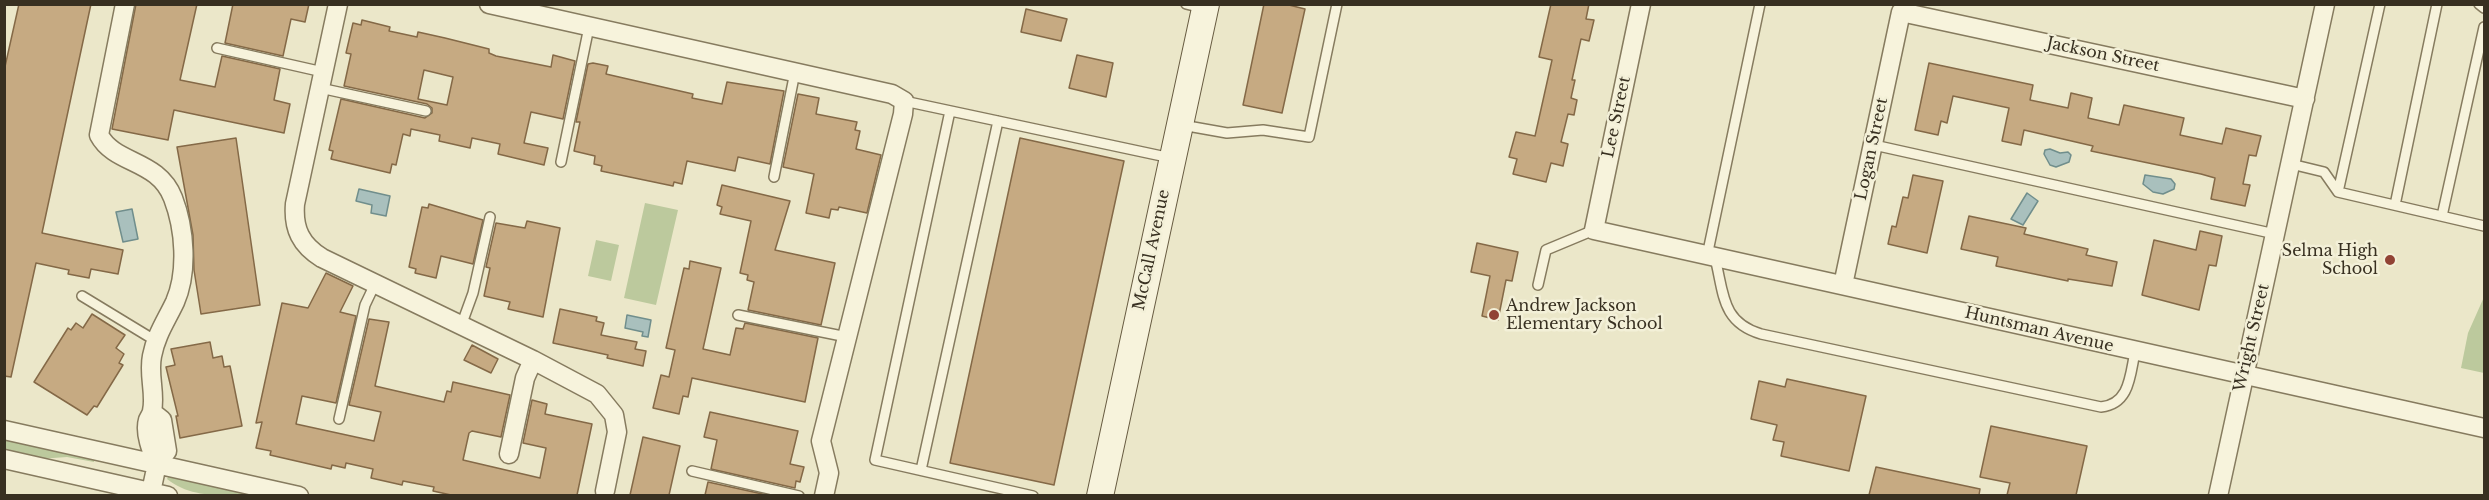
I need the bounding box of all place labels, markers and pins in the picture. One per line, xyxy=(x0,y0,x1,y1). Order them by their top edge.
place label: Selma High School xyxy=(2282,241,2378,279)
marker: Selma High School xyxy=(2383,253,2397,267)
place label: Andrew Jackson Elementary School xyxy=(1506,296,1663,334)
marker: Andrew Jackson Elementary School xyxy=(1487,308,1501,322)

